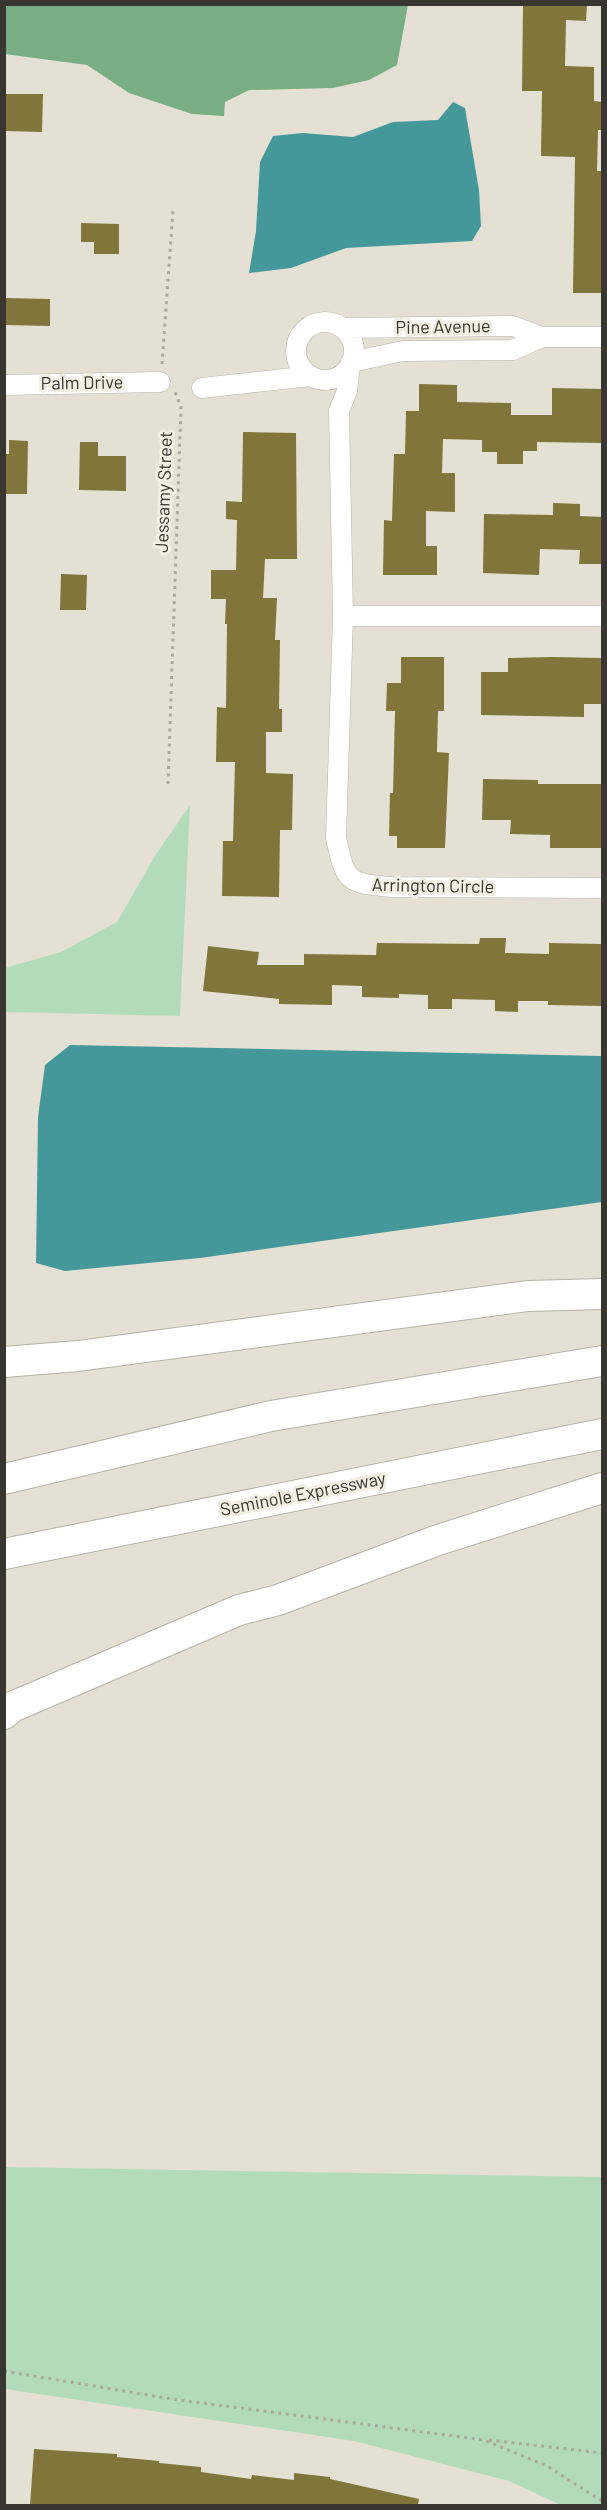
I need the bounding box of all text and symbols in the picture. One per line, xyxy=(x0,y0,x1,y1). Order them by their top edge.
street label: Pine Avenue xyxy=(395,314,491,338)
street label: Palm Drive xyxy=(41,370,123,394)
street label: Jessamy Street xyxy=(150,431,176,553)
street label: Arrington Circle xyxy=(372,873,494,897)
street label: Seminole Expressway xyxy=(218,1466,387,1520)

